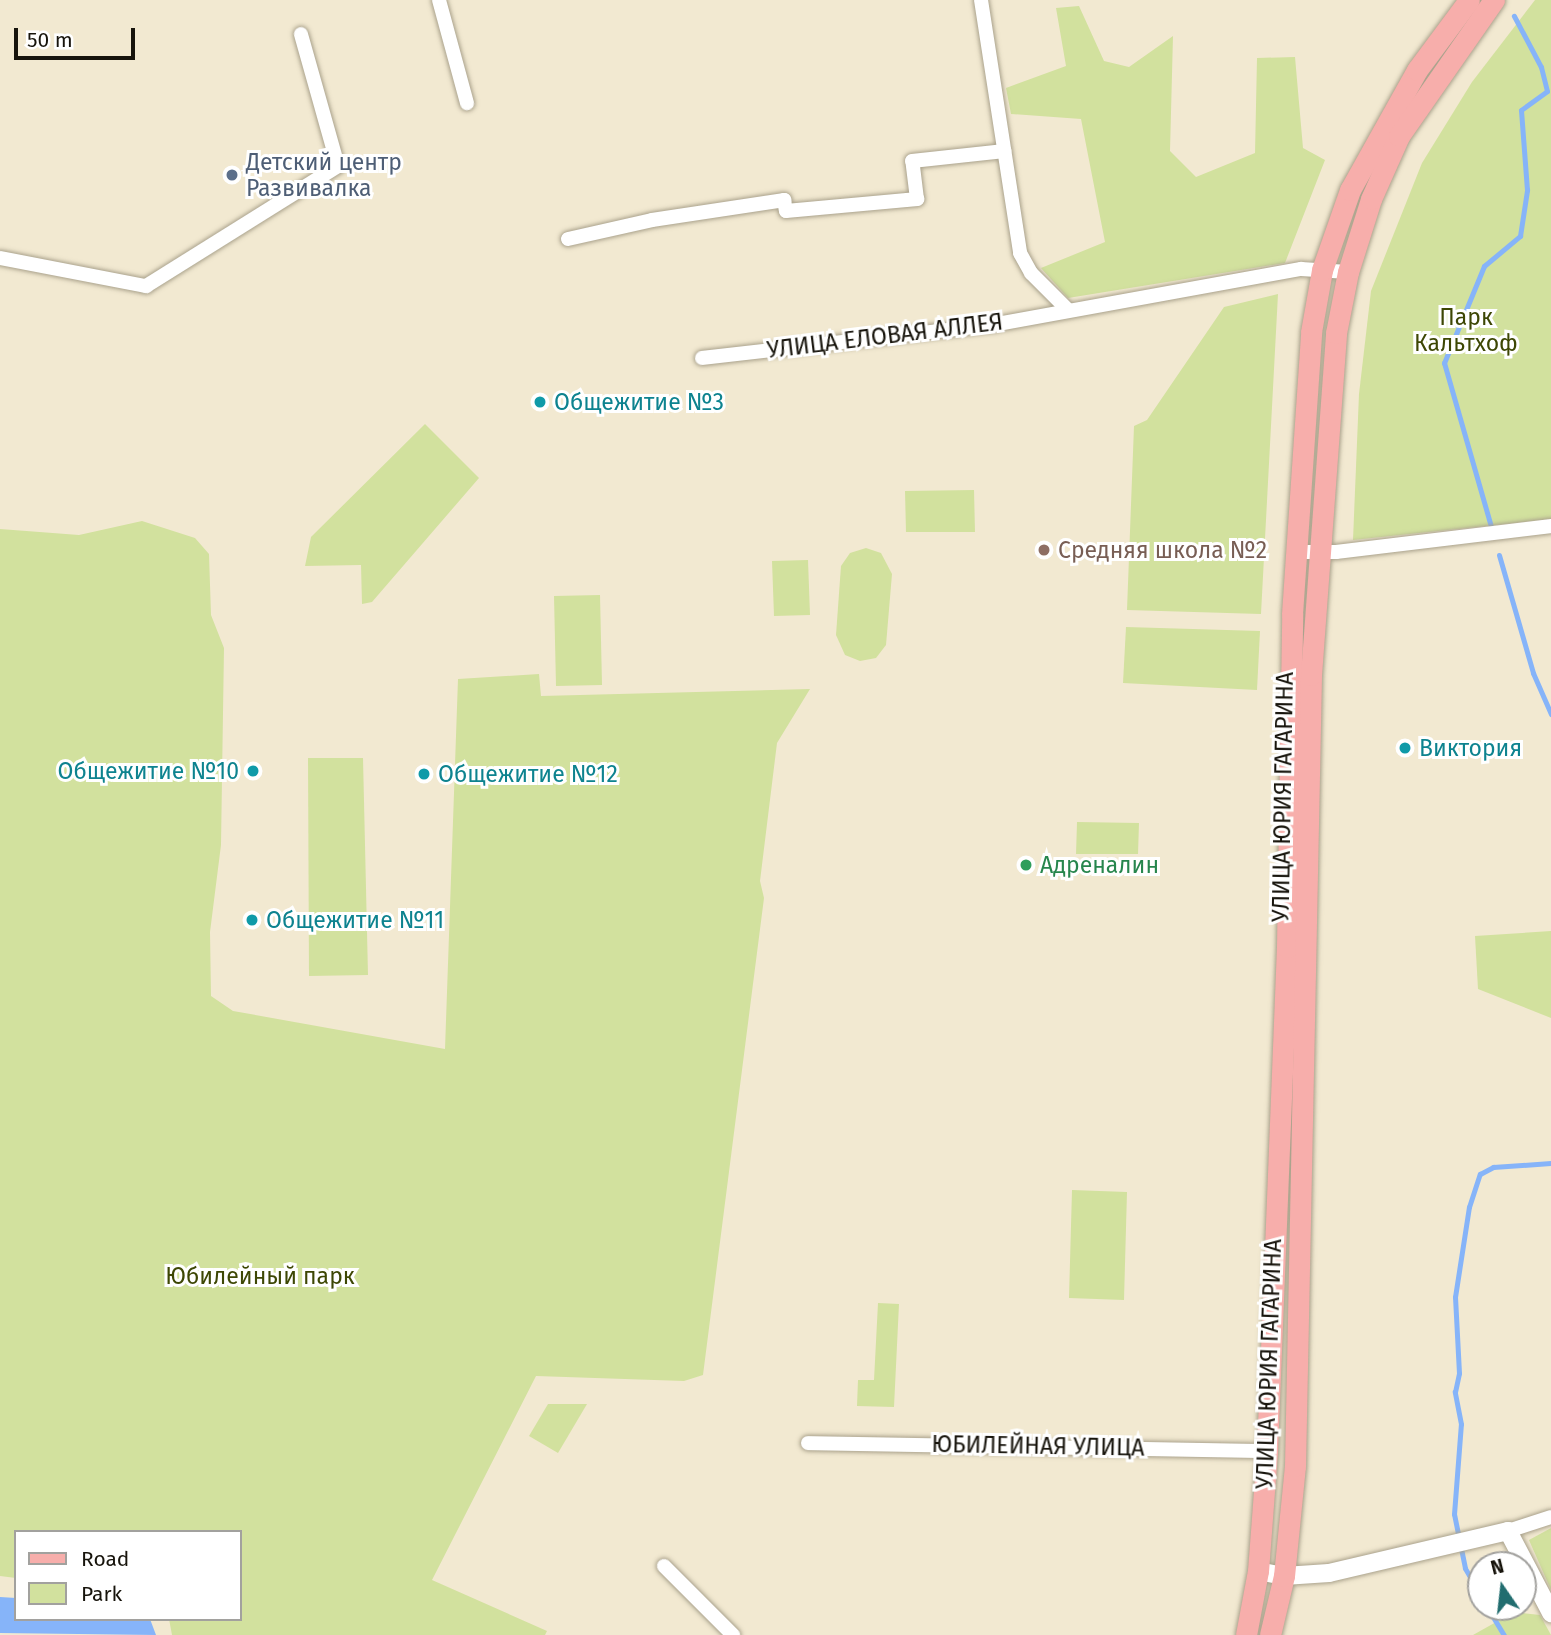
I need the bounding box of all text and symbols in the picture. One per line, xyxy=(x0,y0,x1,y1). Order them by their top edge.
scale bar xyxy=(18,14,138,58)
text: 50 m xyxy=(27,27,73,53)
place label: Детский центр Развивалка xyxy=(246,148,402,202)
marker: Детский центр Развивалка xyxy=(224,167,240,183)
park label: Парк Кальтхоф xyxy=(1414,303,1518,357)
street label: УЛИЦА ЕЛОВАЯ АЛЛЕЯ xyxy=(765,308,1005,364)
place label: Общежитие №3 xyxy=(554,388,724,416)
marker: Общежитие №3 xyxy=(532,394,548,410)
place label: Средняя школа №2 xyxy=(1058,536,1267,564)
marker: Средняя школа №2 xyxy=(1036,542,1052,558)
street label: УЛИЦА ЮРИЯ ГАГАРИНА xyxy=(1267,672,1299,922)
place label: Виктория xyxy=(1419,734,1522,762)
marker: Виктория xyxy=(1397,740,1413,756)
place label: Общежитие №10 xyxy=(58,757,239,785)
place label: Общежитие №12 xyxy=(438,760,618,788)
marker: Общежитие №10 xyxy=(245,763,261,779)
marker: Общежитие №12 xyxy=(416,766,432,782)
place label: Адреналин xyxy=(1040,851,1159,879)
marker: Адреналин xyxy=(1018,857,1034,873)
place label: Общежитие №11 xyxy=(266,906,444,934)
marker: Общежитие №11 xyxy=(244,912,260,928)
street label: УЛИЦА ЮРИЯ ГАГАРИНА xyxy=(1251,1239,1287,1489)
park label: Юбилейный парк xyxy=(165,1262,355,1290)
street label: ЮБИЛЕЙНАЯ УЛИЦА xyxy=(931,1430,1145,1462)
legend xyxy=(14,1530,242,1621)
text: Road xyxy=(81,1546,129,1572)
north arrow xyxy=(1467,1551,1537,1621)
text: N xyxy=(1488,1554,1506,1580)
text: Park xyxy=(81,1581,122,1607)

